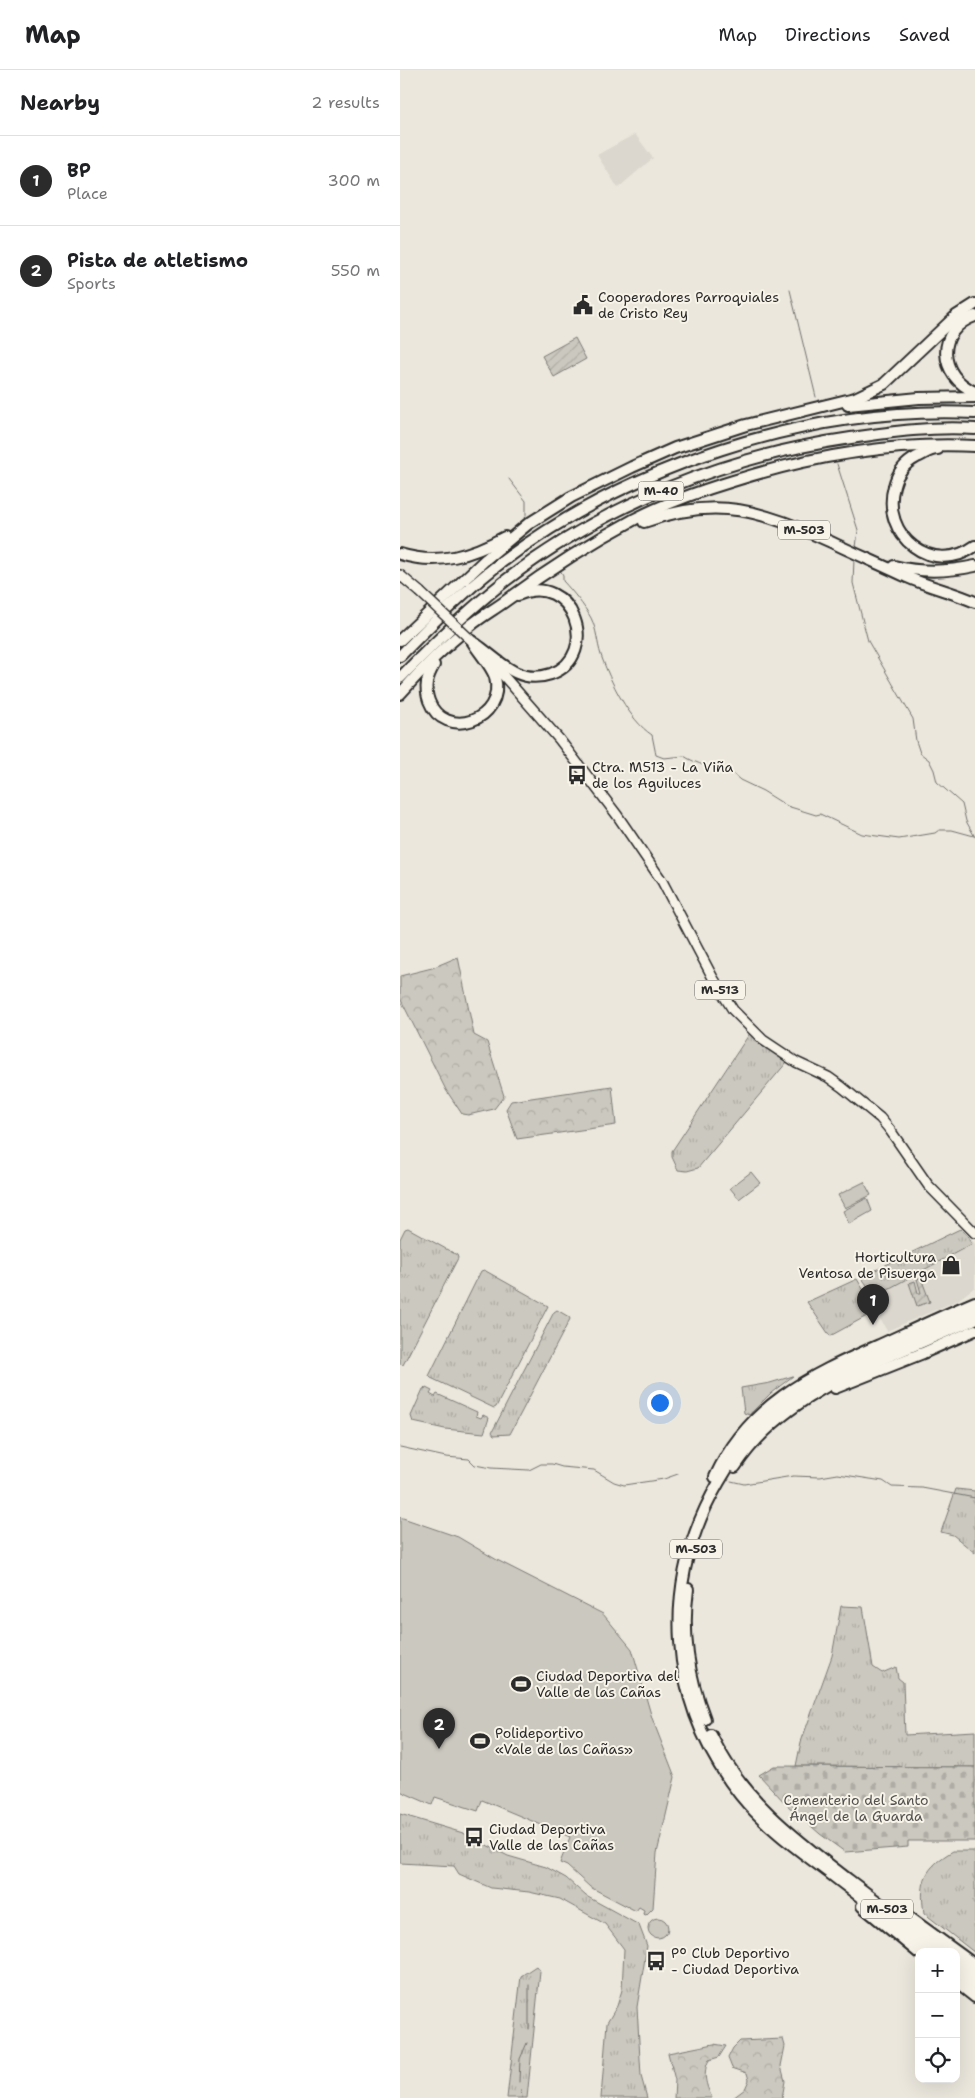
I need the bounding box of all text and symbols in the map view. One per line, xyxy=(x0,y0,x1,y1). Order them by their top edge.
text: Map xyxy=(25,19,81,51)
text: Map xyxy=(719,23,757,47)
text: Directions xyxy=(785,23,871,47)
text: Saved xyxy=(899,23,950,47)
text: Nearby xyxy=(20,89,100,117)
text: 2 results xyxy=(311,92,380,113)
text: BP xyxy=(67,158,91,183)
text: 1 xyxy=(32,170,40,191)
text: 300 m xyxy=(328,170,380,191)
text: Place xyxy=(67,183,108,204)
text: Pista de atletismo xyxy=(67,248,248,273)
text: 2 xyxy=(30,260,42,281)
text: 550 m xyxy=(331,260,380,281)
text: Sports xyxy=(67,273,116,294)
place label: Cooperadores Parroquiales de Cristo Rey xyxy=(598,288,779,322)
public building icon: Cooperadores Parroquiales de Cristo Rey xyxy=(572,294,594,316)
road number: M-40 xyxy=(638,482,684,501)
road number: M-503 xyxy=(778,520,830,540)
place label: Ctra. M513 - La Viña de los Aguiluces xyxy=(592,758,733,792)
bus stop icon: Ctra. M513 - La Viña de los Aguiluces xyxy=(566,764,588,786)
road number: M-513 xyxy=(695,980,745,1000)
place label: Horticultura Ventosa de Pisuerga xyxy=(799,1248,936,1282)
shop icon: Horticultura Ventosa de Pisuerga xyxy=(940,1254,962,1276)
pin: 1 xyxy=(857,1284,889,1325)
your location xyxy=(647,1390,673,1416)
road number: M-503 xyxy=(670,1540,722,1558)
place label: Ciudad Deportiva del Valle de las Cañas xyxy=(536,1667,679,1701)
sports icon: Ciudad Deportiva del Valle de las Cañas xyxy=(510,1673,532,1695)
pin: 2 xyxy=(423,1708,455,1749)
place label: Polideportivo «Vale de las Cañas» xyxy=(495,1724,633,1758)
sports icon: Polideportivo «Vale de las Cañas» xyxy=(469,1730,491,1752)
park label: Cementerio del Santo Ángel de la Guarda xyxy=(783,1791,929,1825)
place label: Ciudad Deportiva Valle de las Cañas xyxy=(489,1820,614,1854)
bus stop icon: Ciudad Deportiva Valle de las Cañas xyxy=(463,1826,485,1848)
road number: M-503 xyxy=(861,1900,913,1918)
place label: Pº Club Deportivo - Ciudad Deportiva xyxy=(671,1944,799,1978)
map controls xyxy=(915,1948,960,2083)
button: + xyxy=(915,1948,960,1993)
bus stop icon: Pº Club Deportivo - Ciudad Deportiva xyxy=(645,1950,667,1972)
button: − xyxy=(915,1993,960,2038)
button: locate xyxy=(915,2038,960,2083)

